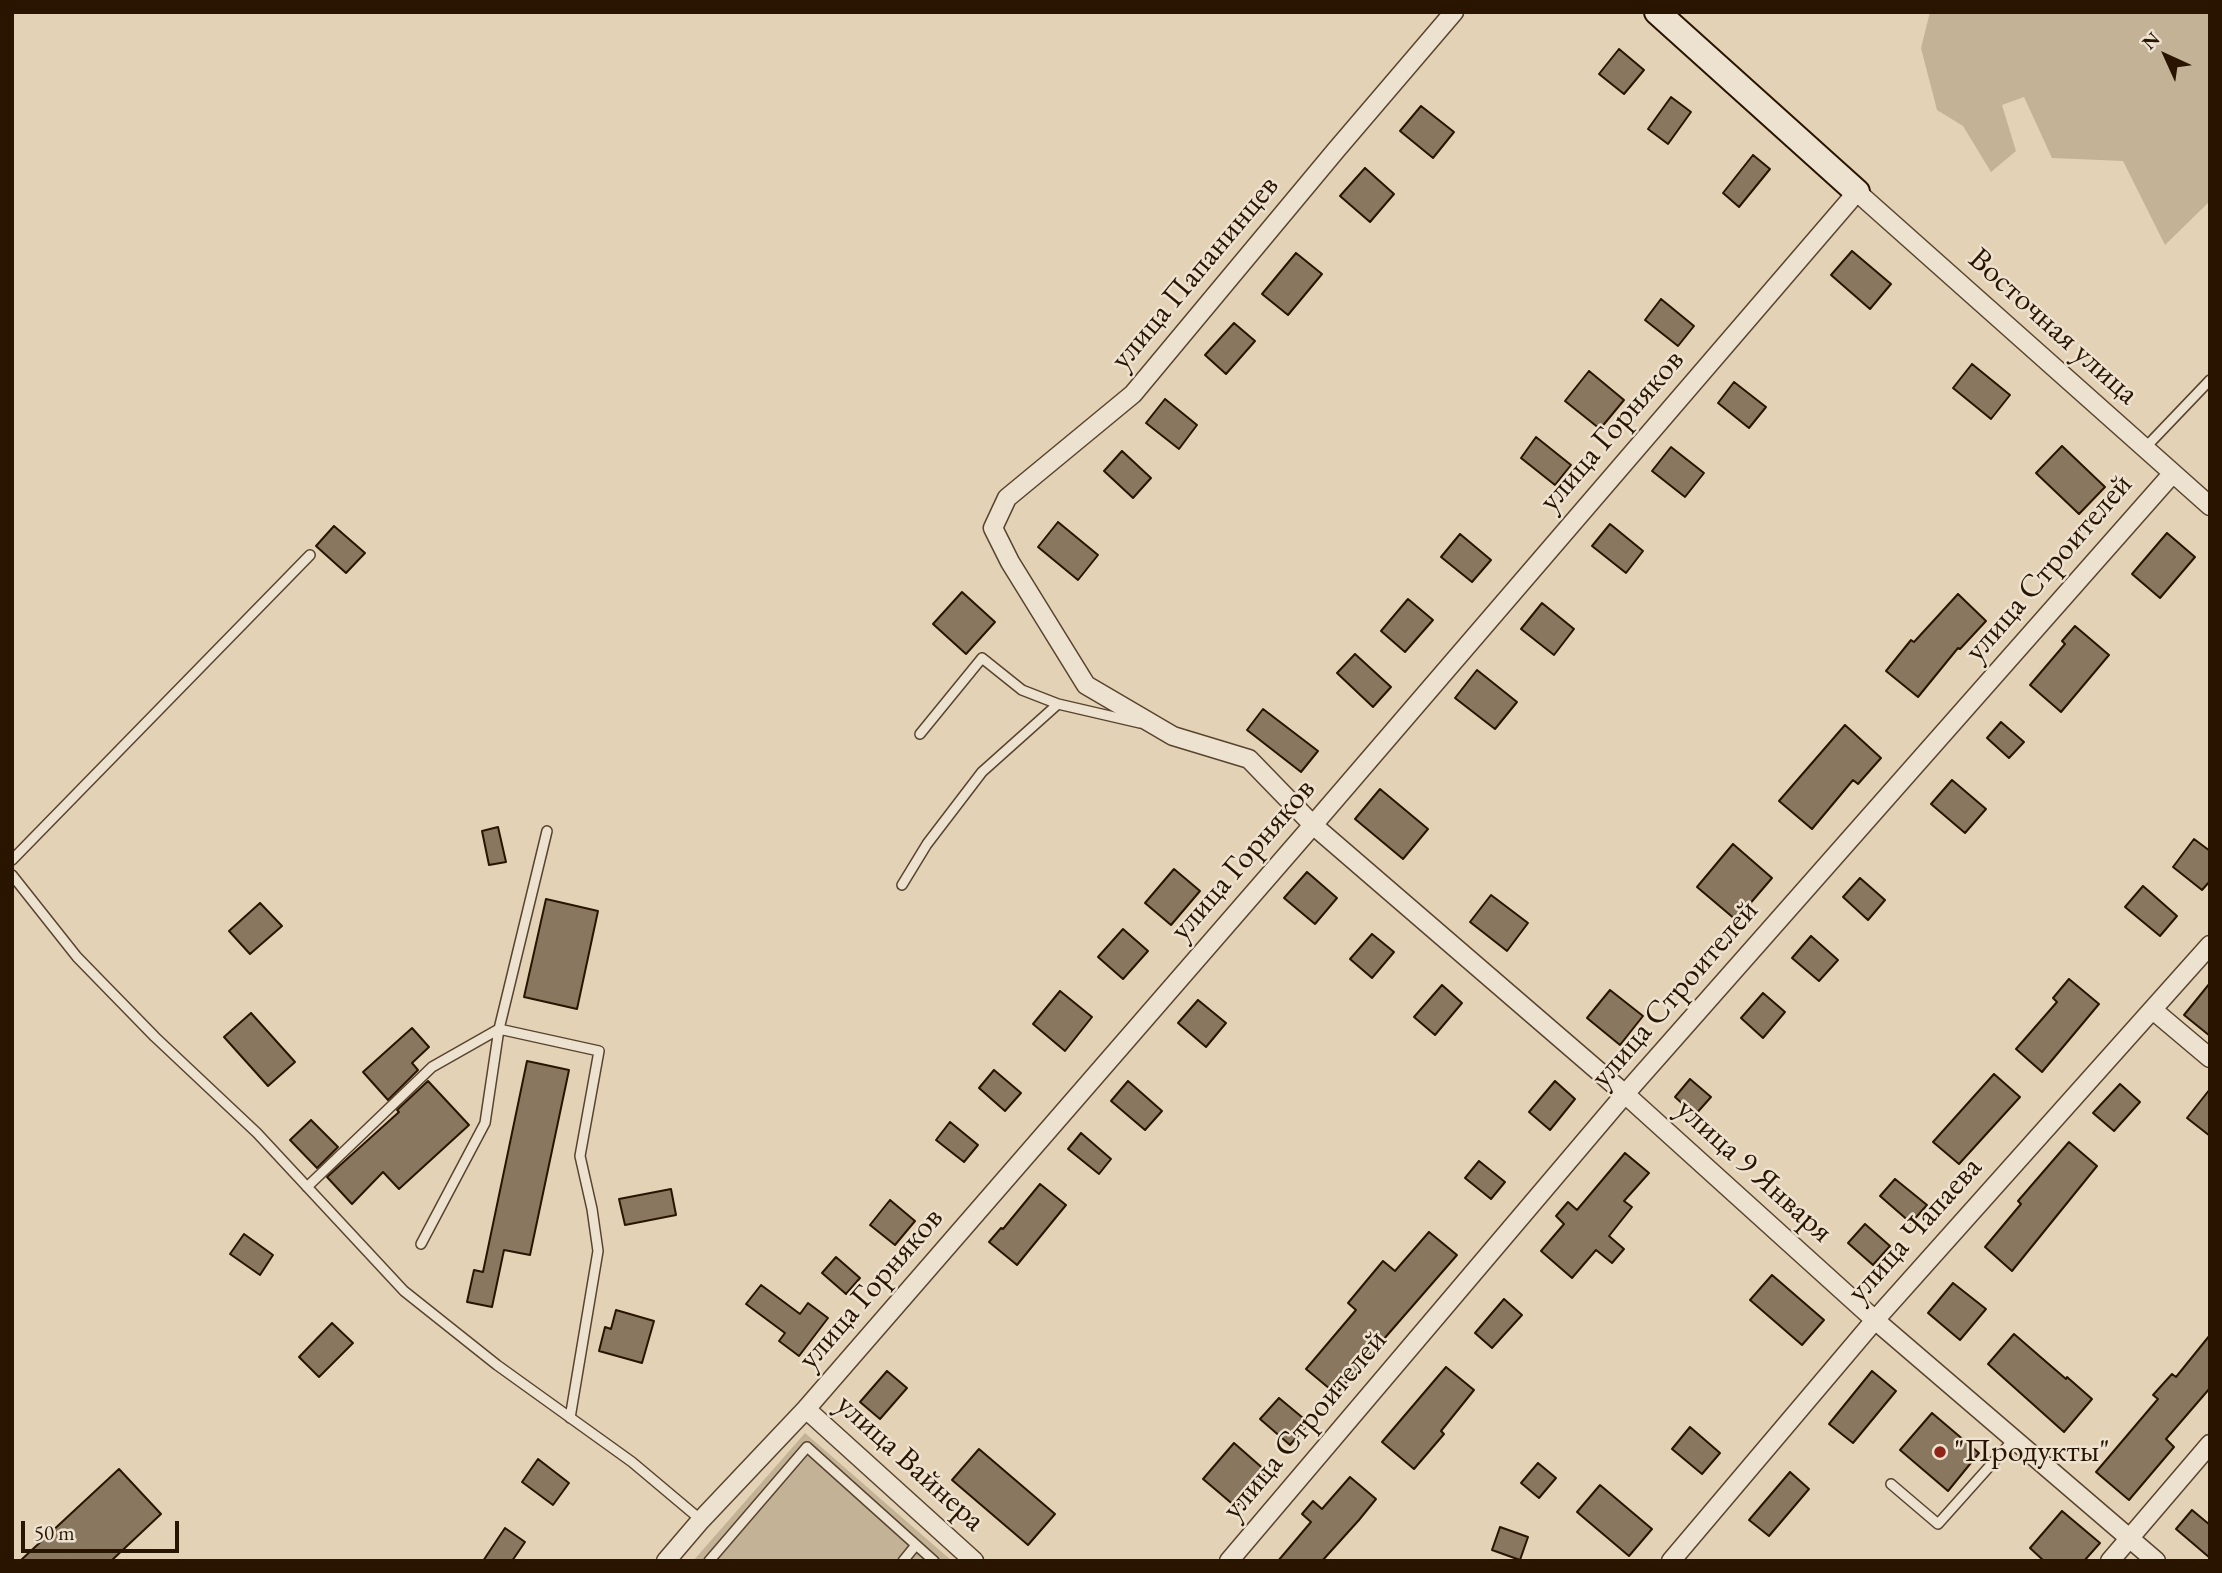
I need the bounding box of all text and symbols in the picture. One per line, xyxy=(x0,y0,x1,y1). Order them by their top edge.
north arrow xyxy=(2131,21,2201,91)
text: N xyxy=(2137,27,2165,55)
street label: улица Папанинцев xyxy=(1103,168,1287,378)
street label: Восточная улица xyxy=(1960,241,2146,413)
street label: улица Горняков xyxy=(1531,342,1693,520)
street label: улица Строителей xyxy=(1957,466,2141,670)
street label: улица Горняков xyxy=(1162,771,1324,949)
street label: улица Строителей xyxy=(1583,892,1767,1096)
street label: улица 9 Января xyxy=(1668,1091,1840,1251)
street label: улица Чапаева xyxy=(1839,1149,1991,1311)
street label: улица Горняков xyxy=(790,1200,952,1378)
street label: улица Строителей xyxy=(1214,1322,1396,1528)
street label: улица Вайнера xyxy=(827,1386,993,1540)
place label: "Продукты" xyxy=(1954,1433,2110,1471)
marker: "Продукты" xyxy=(1932,1444,1948,1460)
scale bar xyxy=(24,1506,182,1550)
text: 50 m xyxy=(34,1519,75,1546)

